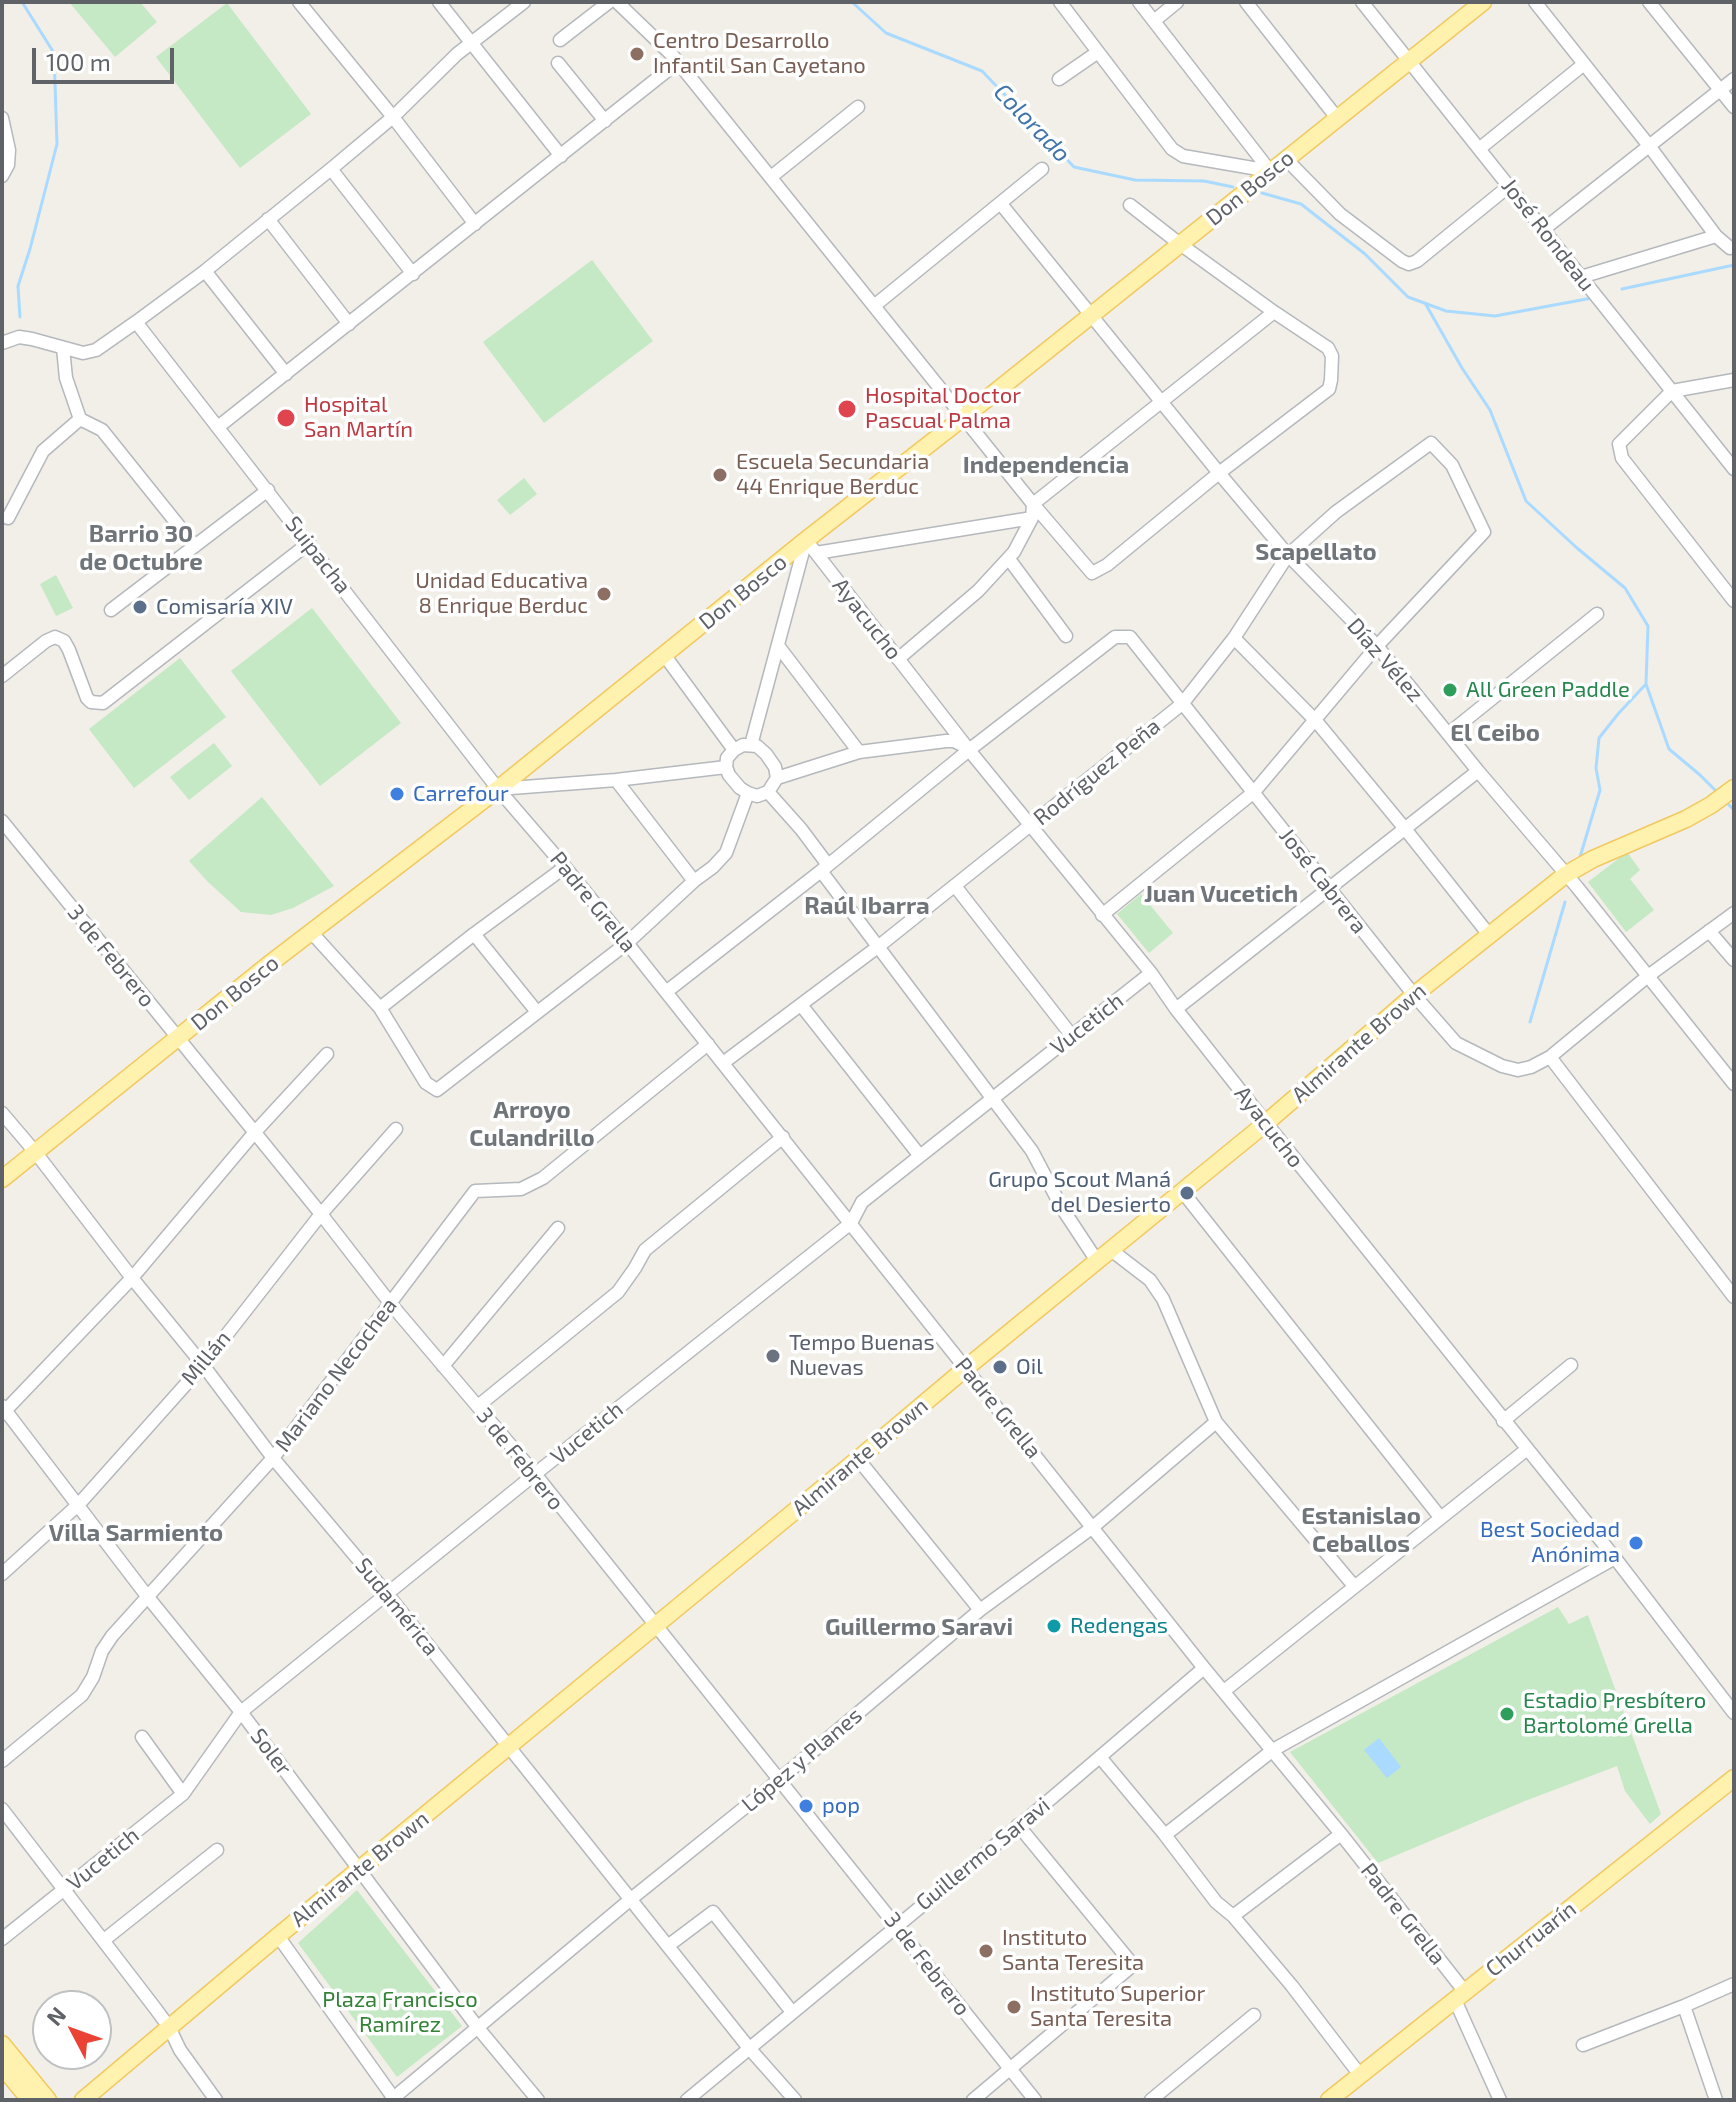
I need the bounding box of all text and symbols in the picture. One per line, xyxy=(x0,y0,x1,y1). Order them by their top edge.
place label: Centro Desarrollo Infantil San Cayetano xyxy=(653,28,866,80)
scale bar xyxy=(36,32,178,82)
marker: Centro Desarrollo Infantil San Cayetano xyxy=(628,45,646,63)
text: 100 m xyxy=(46,47,111,76)
water label: Colorado xyxy=(988,78,1076,168)
street label: Don Bosco xyxy=(1201,145,1299,231)
street label: José Rondeau xyxy=(1496,173,1600,297)
place label: Hospital Doctor Pascual Palma xyxy=(865,383,1021,434)
place label: Hospital San Martín xyxy=(304,392,413,444)
marker: Hospital Doctor Pascual Palma xyxy=(836,398,858,420)
marker: Hospital San Martín xyxy=(275,407,297,429)
place label: Escuela Secundaria 44 Enrique Berduc xyxy=(736,449,929,500)
district label: Independencia xyxy=(963,451,1129,479)
marker: Escuela Secundaria 44 Enrique Berduc xyxy=(711,466,729,484)
street label: Suipacha xyxy=(280,511,356,599)
district label: Barrio 30 de Octubre xyxy=(79,520,203,576)
district label: Scapellato xyxy=(1255,538,1377,566)
street label: Don Bosco xyxy=(694,549,792,635)
place label: Unidad Educativa 8 Enrique Berduc xyxy=(415,568,588,620)
street label: Ayacucho xyxy=(827,573,907,665)
marker: Unidad Educativa 8 Enrique Berduc xyxy=(595,585,613,603)
place label: Comisaría XIV xyxy=(156,594,293,620)
marker: Comisaría XIV xyxy=(131,598,149,616)
street label: Díaz Vélez xyxy=(1342,613,1428,707)
place label: All Green Paddle xyxy=(1466,677,1630,703)
marker: All Green Paddle xyxy=(1441,681,1459,699)
street label: Rodríguez Peña xyxy=(1028,713,1166,831)
district label: El Ceibo xyxy=(1450,719,1540,747)
place label: Carrefour xyxy=(413,781,509,807)
marker: Carrefour xyxy=(388,785,406,803)
street label: José Cabrera xyxy=(1274,823,1372,939)
street label: Padre Grella xyxy=(544,846,642,958)
district label: Juan Vucetich xyxy=(1144,880,1298,908)
district label: Raúl Ibarra xyxy=(804,892,930,920)
street label: 3 de Febrero xyxy=(62,900,160,1012)
street label: Don Bosco xyxy=(186,950,284,1036)
street label: Almirante Brown xyxy=(1286,978,1432,1108)
street label: Vucetich xyxy=(1045,987,1129,1061)
street label: Ayacucho xyxy=(1229,1081,1309,1173)
district label: Arroyo Culandrillo xyxy=(469,1096,595,1152)
place label: Grupo Scout Maná del Desierto xyxy=(988,1167,1171,1218)
marker: Grupo Scout Maná del Desierto xyxy=(1178,1184,1196,1202)
street label: Mariano Necochea xyxy=(270,1293,402,1457)
street label: Millán xyxy=(176,1326,236,1390)
place label: Tempo Buenas Nuevas xyxy=(789,1330,935,1382)
marker: Tempo Buenas Nuevas xyxy=(764,1347,782,1365)
street label: Padre Grella xyxy=(949,1352,1047,1464)
place label: Oil xyxy=(1016,1354,1043,1380)
marker: Oil xyxy=(991,1358,1009,1376)
street label: Almirante Brown xyxy=(787,1392,933,1522)
street label: Vucetich xyxy=(546,1396,628,1470)
street label: 3 de Febrero xyxy=(471,1403,569,1515)
district label: Estanislao Ceballos xyxy=(1301,1502,1421,1558)
place label: Best Sociedad Anónima xyxy=(1480,1517,1620,1568)
district label: Villa Sarmiento xyxy=(49,1519,223,1547)
marker: Best Sociedad Anónima xyxy=(1627,1534,1645,1552)
street label: Sudamérica xyxy=(350,1553,444,1661)
district label: Guillermo Saravi xyxy=(825,1613,1013,1641)
place label: Redengas xyxy=(1070,1613,1168,1639)
marker: Redengas xyxy=(1045,1617,1063,1635)
place label: Estadio Presbítero Bartolomé Grella xyxy=(1523,1688,1706,1740)
street label: López y Planes xyxy=(737,1702,867,1818)
marker: Estadio Presbítero Bartolomé Grella xyxy=(1498,1705,1516,1723)
street label: Soler xyxy=(245,1723,297,1781)
street label: Guillermo Saravi xyxy=(911,1792,1055,1916)
place label: pop xyxy=(822,1793,860,1819)
marker: pop xyxy=(797,1797,815,1815)
street label: Almirante Brown xyxy=(286,1805,434,1933)
street label: Vucetich xyxy=(62,1822,144,1896)
street label: Padre Grella xyxy=(1355,1858,1451,1970)
street label: Churruarín xyxy=(1481,1896,1581,1982)
street label: 3 de Febrero xyxy=(879,1907,975,2021)
place label: Instituto Santa Teresita xyxy=(1002,1925,1144,1976)
marker: Instituto Santa Teresita xyxy=(977,1942,995,1960)
place label: Instituto Superior Santa Teresita xyxy=(1030,1981,1205,2032)
park label: Plaza Francisco Ramírez xyxy=(322,1987,478,2038)
north arrow xyxy=(32,1990,112,2070)
marker: Instituto Superior Santa Teresita xyxy=(1005,1998,1023,2016)
text: N xyxy=(40,2001,70,2030)

